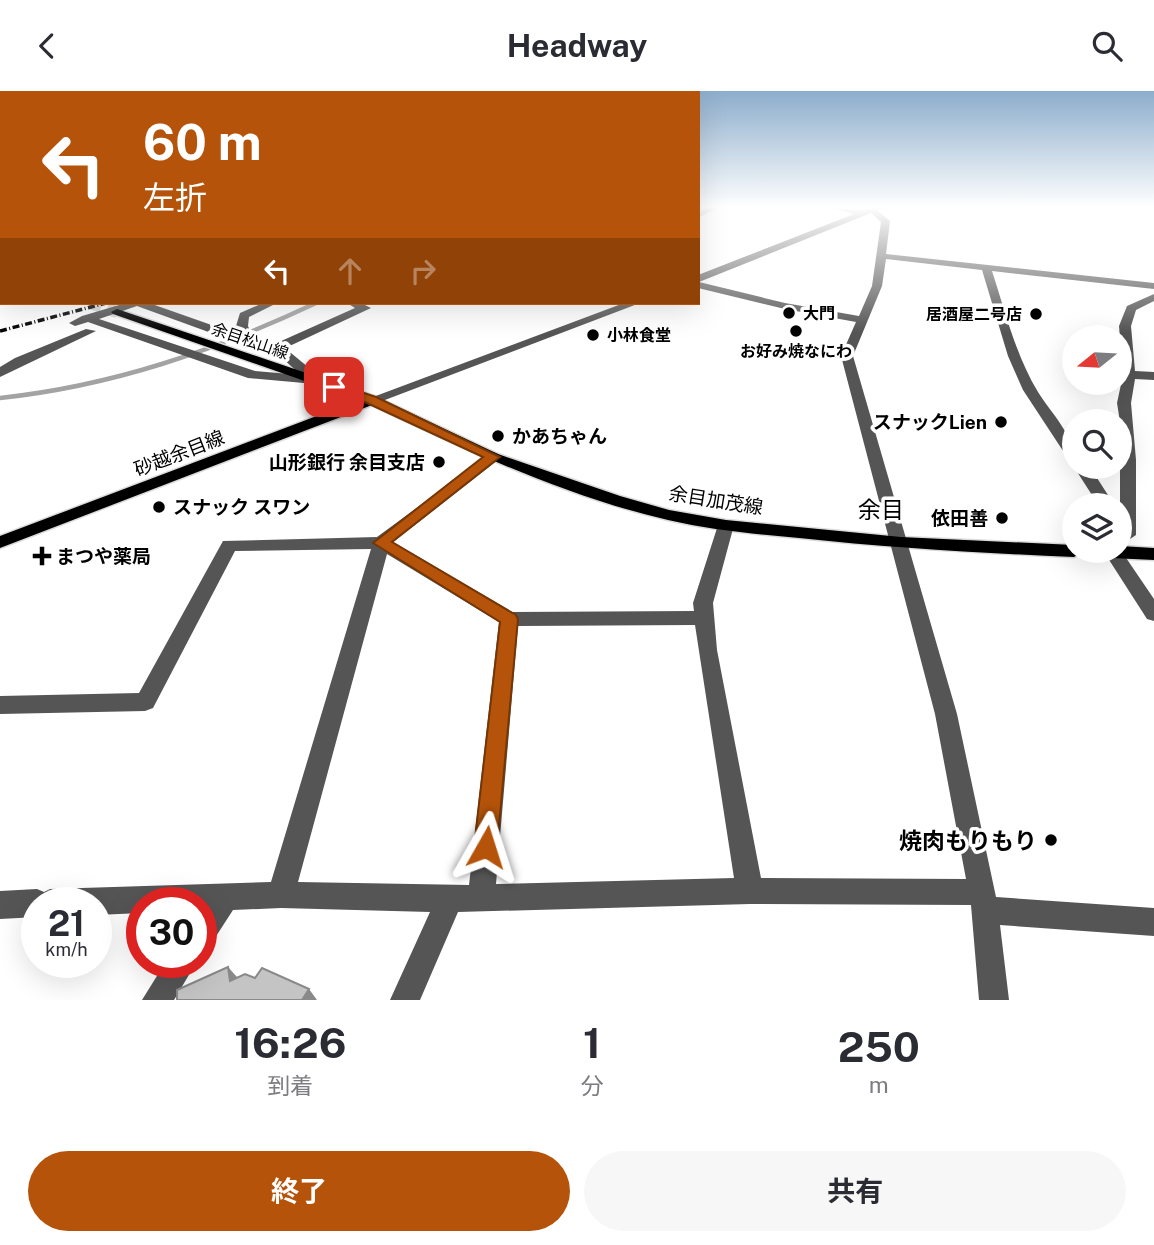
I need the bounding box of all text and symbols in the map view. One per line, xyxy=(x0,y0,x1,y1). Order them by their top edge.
icon: back xyxy=(28,27,66,65)
text: Headway xyxy=(507,27,647,64)
icon: search xyxy=(1088,27,1126,65)
text: 60 m xyxy=(143,113,262,171)
icon: left xyxy=(28,119,119,210)
text: 左折 xyxy=(143,179,207,216)
icon: left xyxy=(258,252,296,290)
icon: ahead xyxy=(331,252,369,290)
icon: right xyxy=(404,252,442,290)
place label: 大門 xyxy=(803,304,835,323)
marker: 大門 xyxy=(781,305,797,321)
place label: 居酒屋二号店 xyxy=(926,305,1022,324)
marker: 居酒屋二号店 xyxy=(1028,306,1044,322)
street label: 余目松山線 xyxy=(209,319,291,363)
marker: お好み焼なにわ xyxy=(788,323,804,339)
north arrow xyxy=(1062,325,1132,395)
map controls xyxy=(1062,325,1132,563)
place label: 小林食堂 xyxy=(607,326,671,345)
marker: 小林食堂 xyxy=(585,327,601,343)
place label: お好み焼なにわ xyxy=(740,342,852,361)
pin xyxy=(304,357,364,417)
icon: arrive xyxy=(315,368,353,406)
button: search xyxy=(1062,409,1132,479)
place label: スナックLien xyxy=(873,411,987,433)
marker: スナックLien xyxy=(993,414,1009,430)
place label: かあちゃん xyxy=(512,425,607,447)
street label: 砂越余目線 xyxy=(131,426,227,480)
marker: かあちゃん xyxy=(490,428,506,444)
place label: 山形銀行 余目支店 xyxy=(269,451,425,473)
marker: 山形銀行 余目支店 xyxy=(431,454,447,470)
street label: 余目加茂線 xyxy=(667,482,765,518)
button: layers xyxy=(1062,493,1132,563)
place label: スナック スワン xyxy=(173,496,310,518)
district label: 余目 xyxy=(858,496,904,523)
marker: スナック スワン xyxy=(151,499,167,515)
place label: 依田善 xyxy=(931,507,988,529)
marker: 依田善 xyxy=(994,510,1010,526)
place label: まつや薬局 xyxy=(56,545,151,567)
marker: まつや薬局 xyxy=(34,548,50,564)
position arrow xyxy=(449,810,523,884)
place label: 焼肉もりもり xyxy=(899,827,1037,854)
marker: 焼肉もりもり xyxy=(1043,832,1059,848)
speed limit sign: 30 xyxy=(126,887,217,978)
text: 21 xyxy=(48,903,85,944)
text: km/h xyxy=(45,939,88,960)
text: 16:26 xyxy=(234,1018,346,1067)
text: 1 xyxy=(583,1018,601,1067)
text: 250 xyxy=(838,1022,920,1071)
text: m xyxy=(869,1071,889,1098)
text: 到着 xyxy=(267,1072,313,1099)
text: 分 xyxy=(581,1072,604,1099)
button: 終了 xyxy=(28,1151,570,1231)
button: 共有 xyxy=(584,1151,1126,1231)

